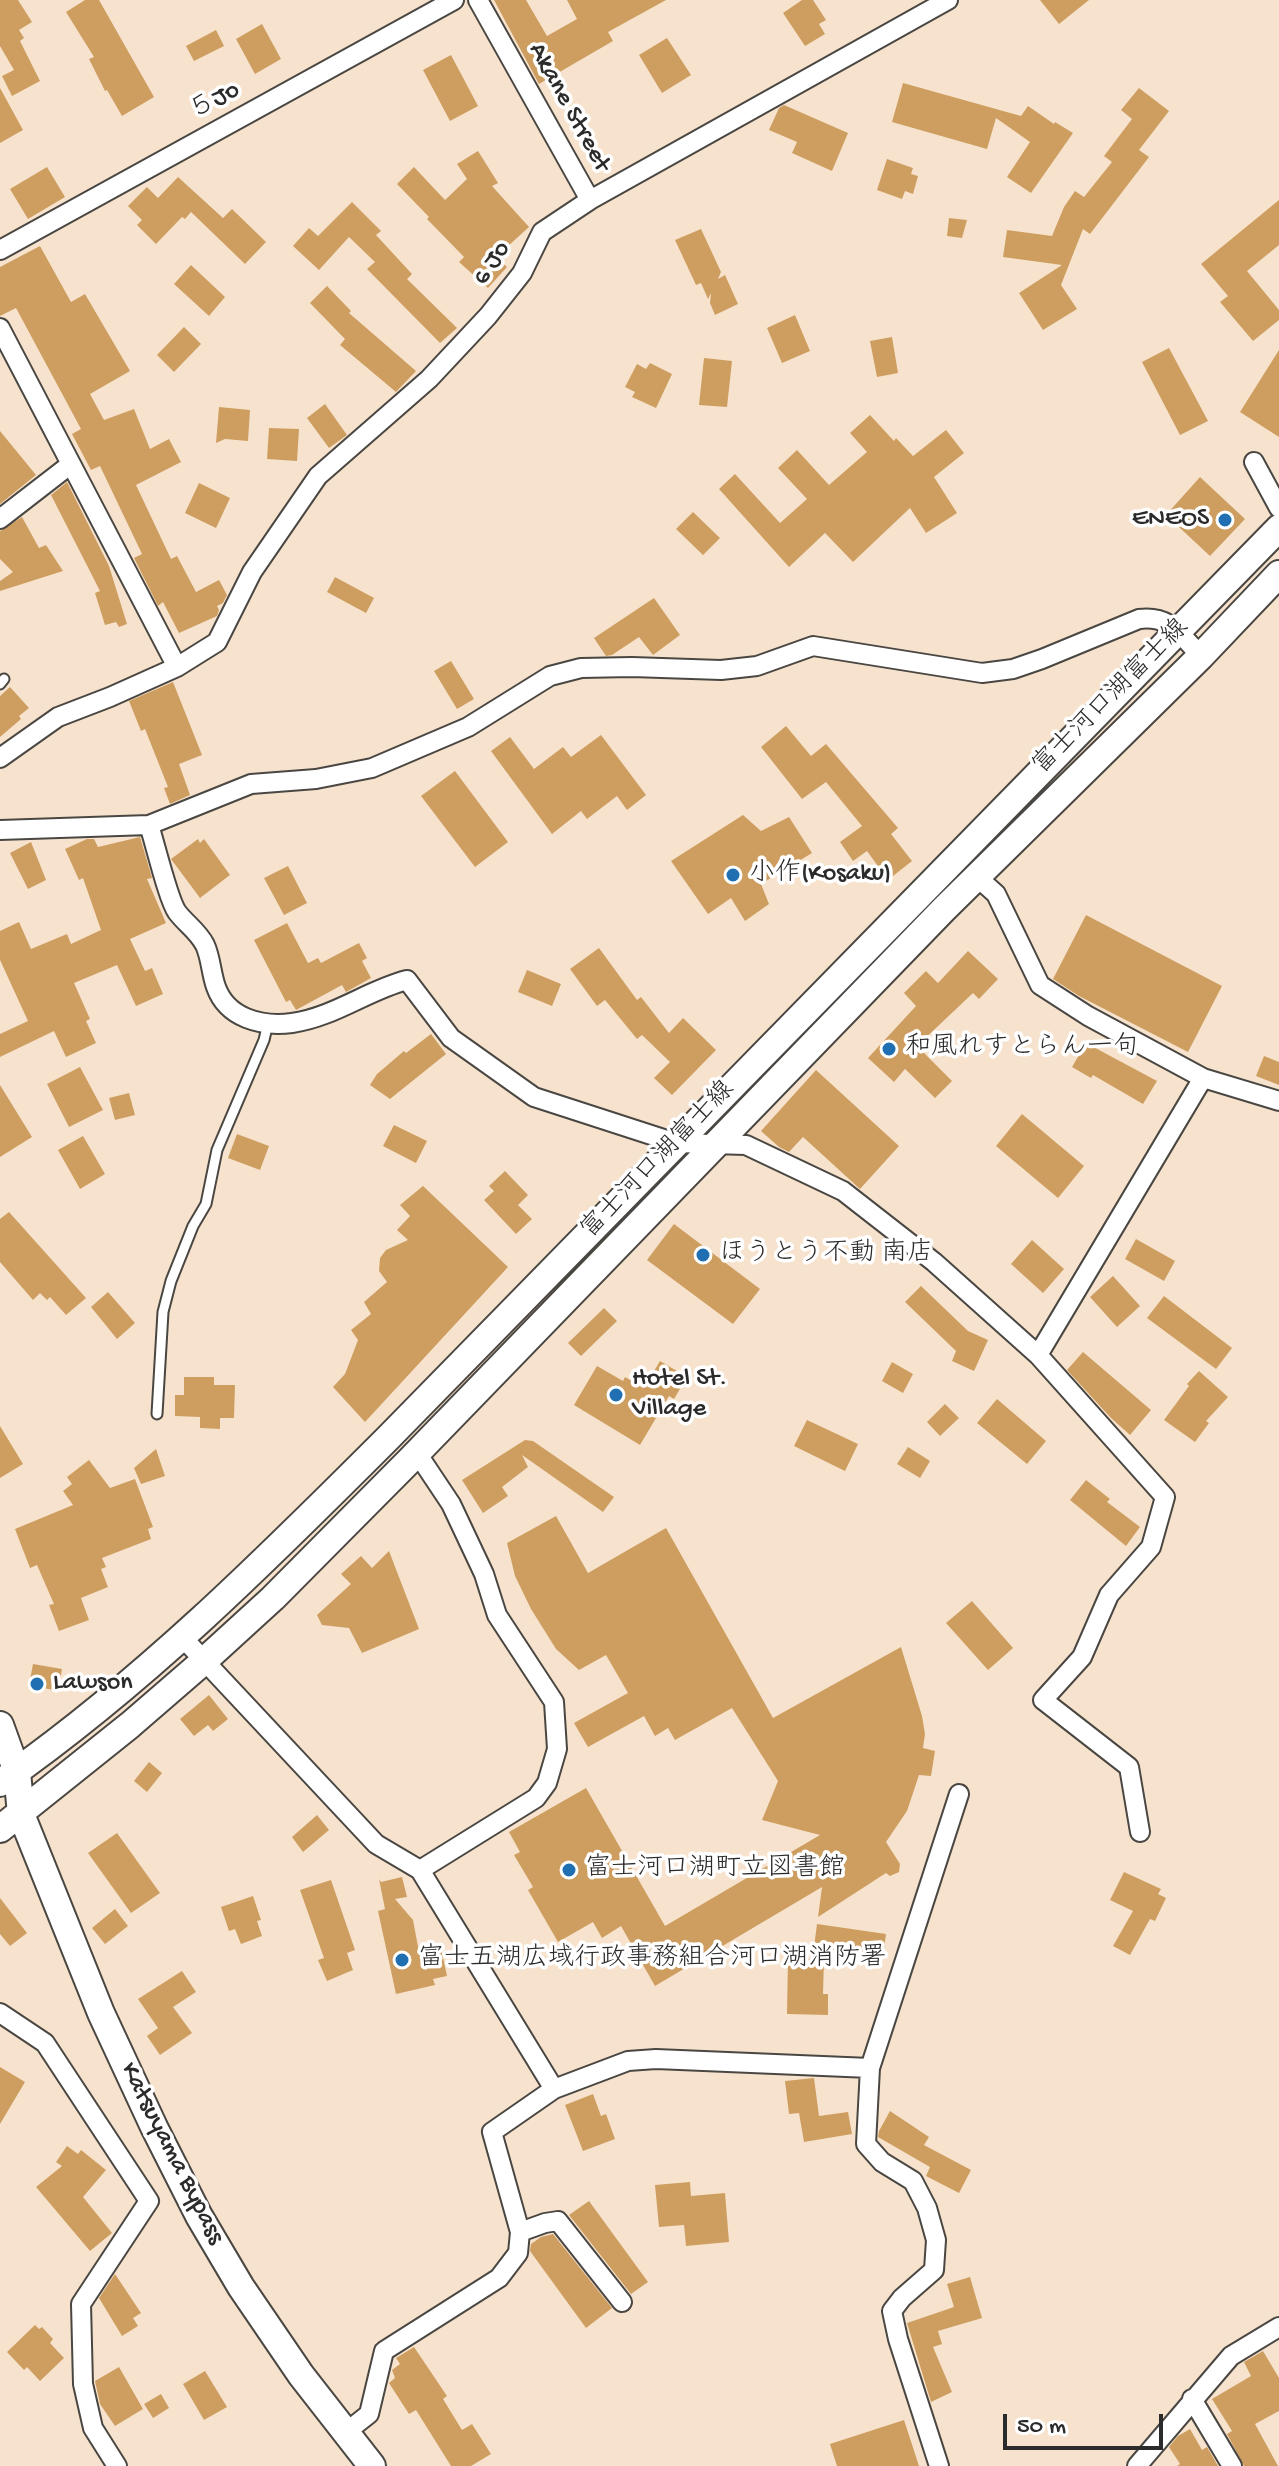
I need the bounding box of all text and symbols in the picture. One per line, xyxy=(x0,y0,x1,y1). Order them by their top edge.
street label: Akane Street xyxy=(520,38,616,178)
street label: ５Jo xyxy=(184,75,246,129)
street label: 6 Jo xyxy=(467,236,519,292)
place label: ENEOS xyxy=(1132,504,1209,536)
marker: ENEOS xyxy=(1216,511,1234,529)
street label: 富士河口湖富士線 xyxy=(1027,613,1197,783)
place label: 小作(Kosaku) xyxy=(749,859,891,891)
marker: 小作(Kosaku) xyxy=(724,866,742,884)
place label: 和風れすとらん一句 xyxy=(905,1033,1139,1065)
marker: 和風れすとらん一句 xyxy=(880,1040,898,1058)
street label: 富士河口湖富士線 xyxy=(576,1075,742,1247)
place label: ほうとう不動 南店 xyxy=(719,1239,933,1271)
marker: ほうとう不動 南店 xyxy=(694,1246,712,1264)
place label: Hotel St. Village xyxy=(632,1364,727,1426)
marker: Hotel St. Village xyxy=(607,1386,625,1404)
place label: Lawson xyxy=(53,1668,133,1700)
marker: Lawson xyxy=(28,1675,46,1693)
place label: 富士河口湖町立図書館 xyxy=(585,1854,845,1886)
marker: 富士河口湖町立図書館 xyxy=(560,1861,578,1879)
place label: 富士五湖広域行政事務組合河口湖消防署 xyxy=(418,1944,886,1976)
marker: 富士五湖広域行政事務組合河口湖消防署 xyxy=(393,1951,411,1969)
street label: Katsuyama Bypass xyxy=(112,2058,230,2250)
scale bar xyxy=(1007,2398,1167,2448)
text: 50 m xyxy=(1017,2413,1066,2442)

